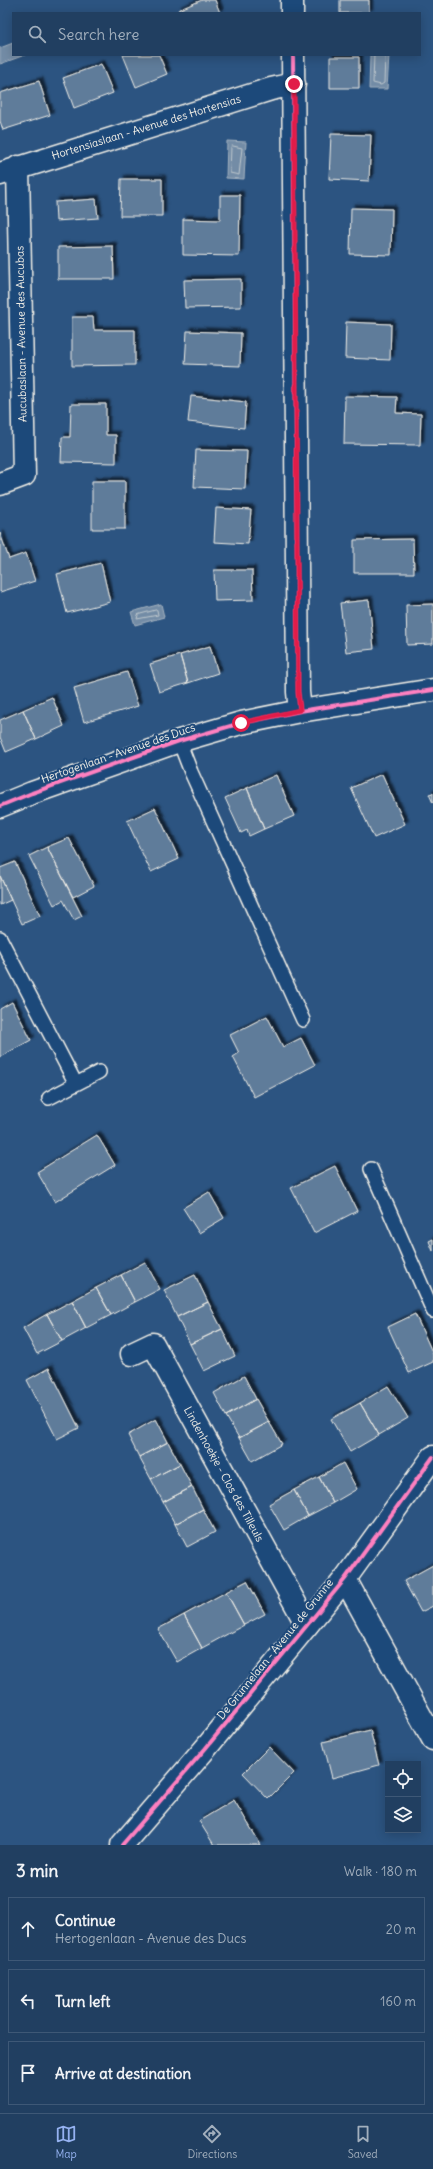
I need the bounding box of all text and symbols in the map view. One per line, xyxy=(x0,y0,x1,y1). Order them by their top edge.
search box xyxy=(12,12,421,56)
icon: search xyxy=(26,23,48,45)
text: Search here xyxy=(58,25,139,44)
route end xyxy=(285,75,303,93)
street label: Hortensiaslaan - Avenue des Hortensias xyxy=(50,91,242,163)
street label: Aucubaslaan - Avenue des Aucubas xyxy=(12,246,30,422)
route start xyxy=(232,714,250,732)
street label: Hertogenlaan - Avenue des Ducs xyxy=(39,720,197,786)
street label: Lindenhoekje - Clos des Tilleuls xyxy=(181,1404,267,1544)
street label: De Grunnelaan - Avenue de Grunne xyxy=(214,1576,336,1722)
map controls xyxy=(385,1761,421,1833)
button: locate xyxy=(385,1761,421,1797)
button: layers xyxy=(385,1797,421,1833)
text: 3 min xyxy=(16,1860,58,1882)
text: Walk · 180 m xyxy=(344,1863,417,1880)
text: Continue xyxy=(55,1911,116,1930)
icon: ahead xyxy=(17,1918,39,1940)
text: 20 m xyxy=(386,1921,416,1938)
text: Hertogenlaan - Avenue des Ducs xyxy=(55,1930,247,1947)
icon: left xyxy=(17,1990,39,2012)
text: Turn left xyxy=(55,1992,110,2011)
text: 160 m xyxy=(380,1993,416,2010)
icon: arrive xyxy=(17,2062,39,2084)
text: Arrive at destination xyxy=(55,2064,191,2083)
tab: Map xyxy=(55,2123,77,2161)
tab: Directions xyxy=(188,2123,237,2161)
tab: Saved xyxy=(348,2123,378,2161)

